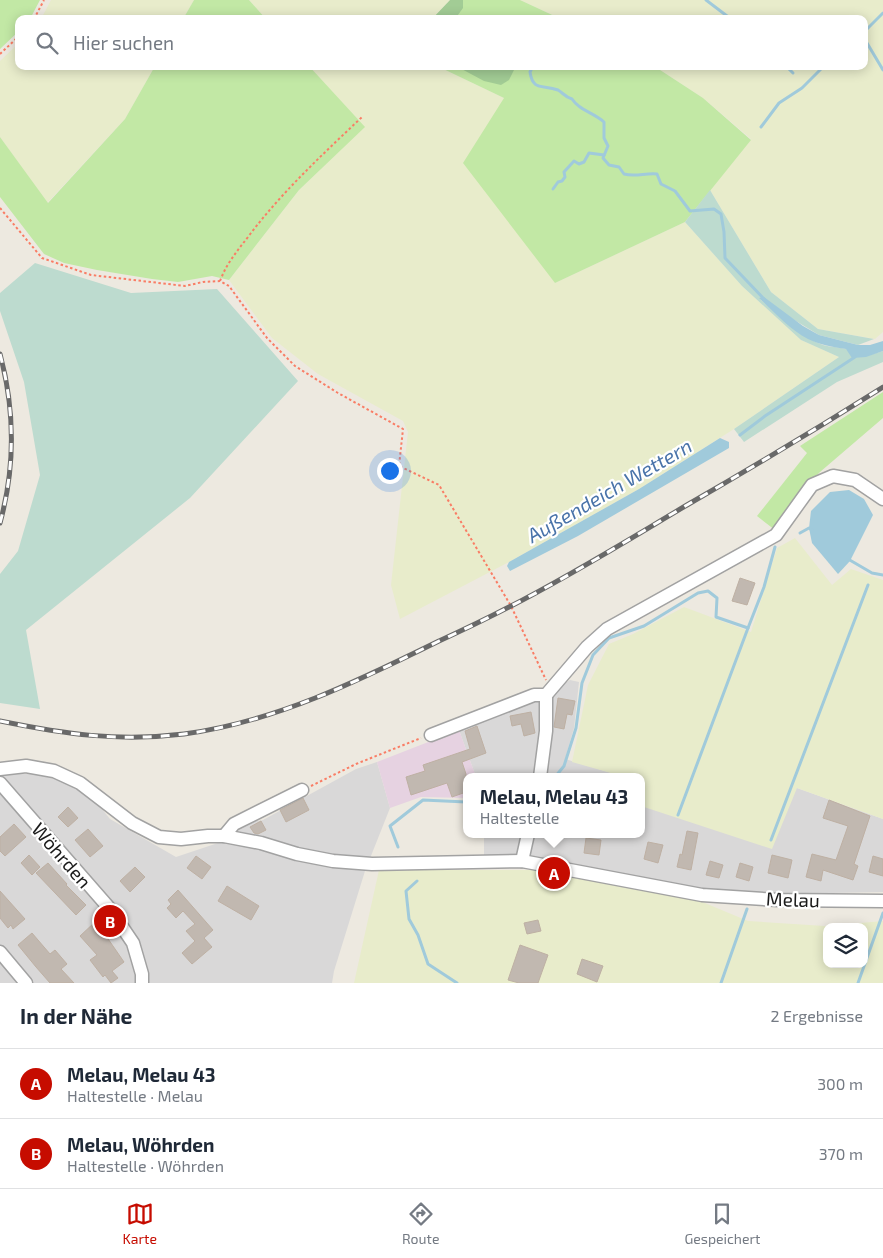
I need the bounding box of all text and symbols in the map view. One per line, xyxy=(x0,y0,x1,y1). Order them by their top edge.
search box xyxy=(15,15,868,70)
icon: search xyxy=(33,29,61,57)
text: Hier suchen xyxy=(73,31,174,54)
water label: Außendeich Wettern xyxy=(521,433,696,548)
your location xyxy=(377,458,403,484)
popup xyxy=(463,773,645,838)
text: Melau, Melau 43 xyxy=(480,785,628,808)
text: Haltestelle xyxy=(480,808,559,827)
street label: Wöhrden xyxy=(27,818,97,892)
pin: A xyxy=(538,854,570,892)
street label: Melau xyxy=(766,887,820,911)
pin: B xyxy=(94,902,126,940)
map controls xyxy=(823,923,868,968)
button: layers xyxy=(823,923,868,968)
text: In der Nähe xyxy=(20,1003,132,1028)
text: 2 Ergebnisse xyxy=(770,1006,863,1025)
text: Melau, Melau 43 xyxy=(67,1063,216,1086)
text: A xyxy=(31,1074,41,1093)
text: 300 m xyxy=(817,1074,863,1093)
text: Haltestelle · Melau xyxy=(67,1086,203,1105)
text: Melau, Wöhrden xyxy=(67,1133,214,1156)
text: B xyxy=(31,1144,41,1163)
text: 370 m xyxy=(819,1144,863,1163)
text: Haltestelle · Wöhrden xyxy=(67,1156,224,1175)
tab: Karte xyxy=(123,1200,157,1247)
tab: Route xyxy=(402,1200,439,1247)
tab: Gespeichert xyxy=(684,1200,760,1247)

